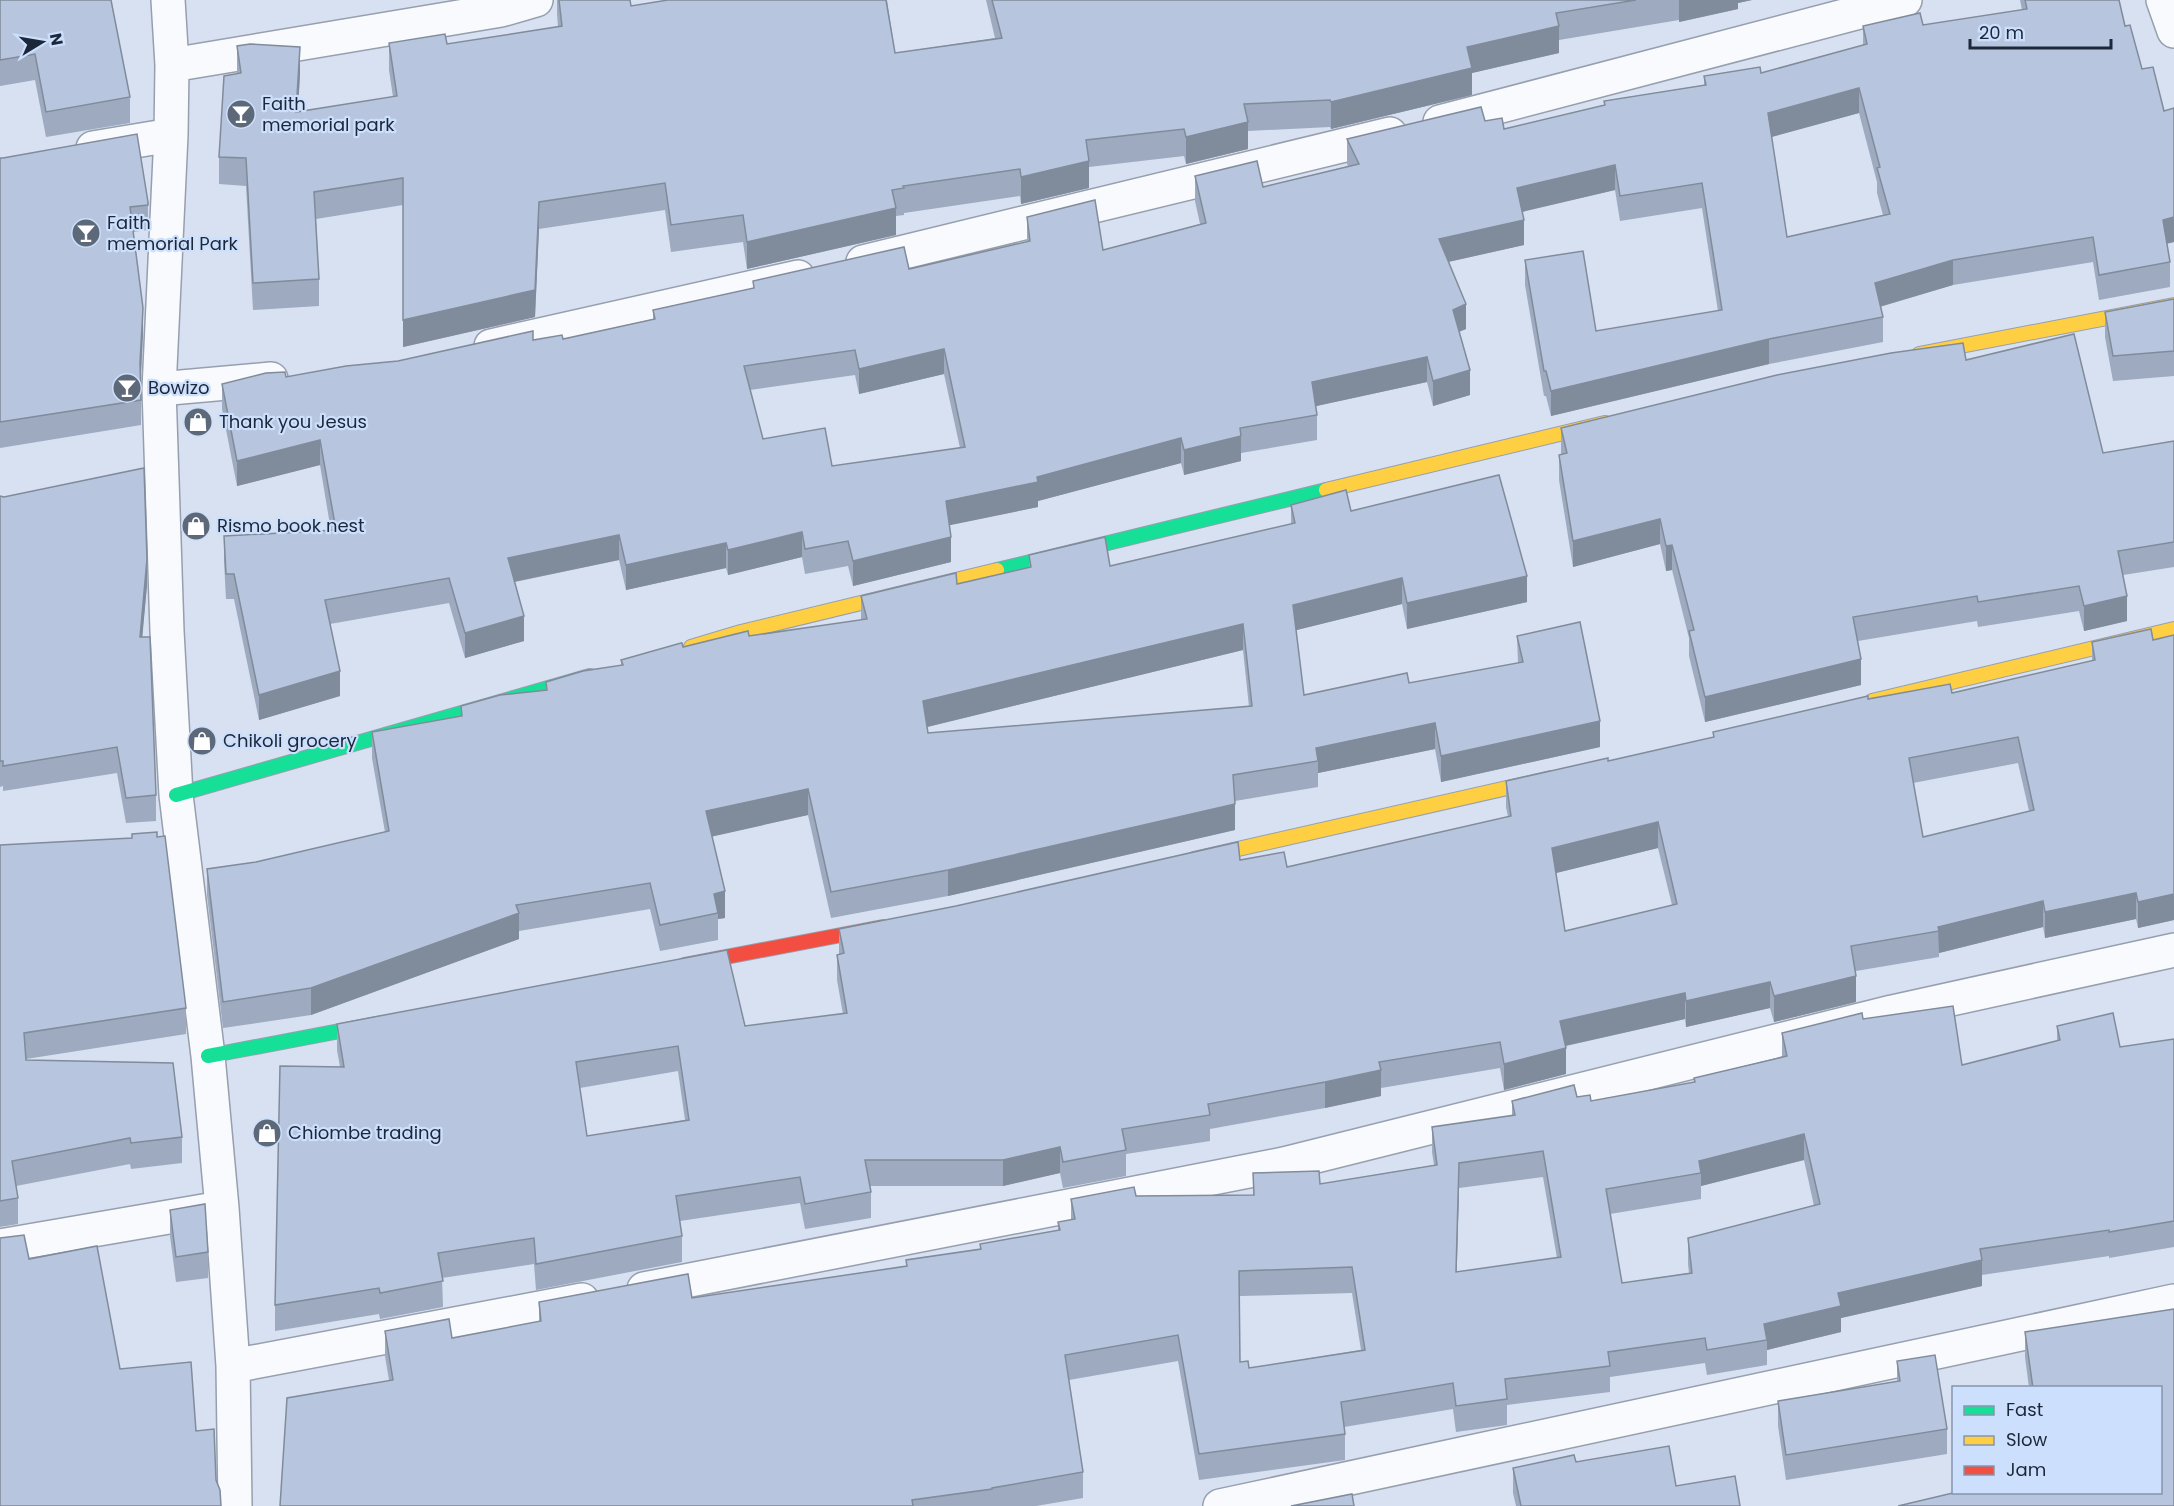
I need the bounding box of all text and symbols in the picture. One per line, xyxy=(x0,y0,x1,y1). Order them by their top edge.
north arrow xyxy=(12,12,72,72)
scale bar xyxy=(1970,12,2111,50)
text: 20 m xyxy=(1979,20,2024,45)
text: N xyxy=(44,31,69,47)
place label: Faith memorial park xyxy=(262,91,395,137)
bar icon: Faith memorial park xyxy=(225,98,257,130)
place label: Faith memorial Park xyxy=(107,210,239,256)
bar icon: Faith memorial Park xyxy=(70,217,102,249)
bar icon: Bowizo xyxy=(111,372,143,404)
place label: Bowizo xyxy=(148,375,209,400)
shop icon: Thank you Jesus xyxy=(182,406,214,438)
place label: Thank you Jesus xyxy=(219,409,367,434)
shop icon: Rismo book nest xyxy=(180,510,212,542)
place label: Rismo book nest xyxy=(217,513,365,538)
shop icon: Chikoli grocery xyxy=(186,725,218,757)
place label: Chikoli grocery xyxy=(223,728,357,753)
shop icon: Chiombe trading xyxy=(251,1117,283,1149)
place label: Chiombe trading xyxy=(288,1120,442,1145)
legend xyxy=(1952,1386,2162,1494)
text: Fast xyxy=(2006,1397,2043,1422)
text: Slow xyxy=(2006,1427,2048,1452)
text: Jam xyxy=(2006,1457,2046,1482)

